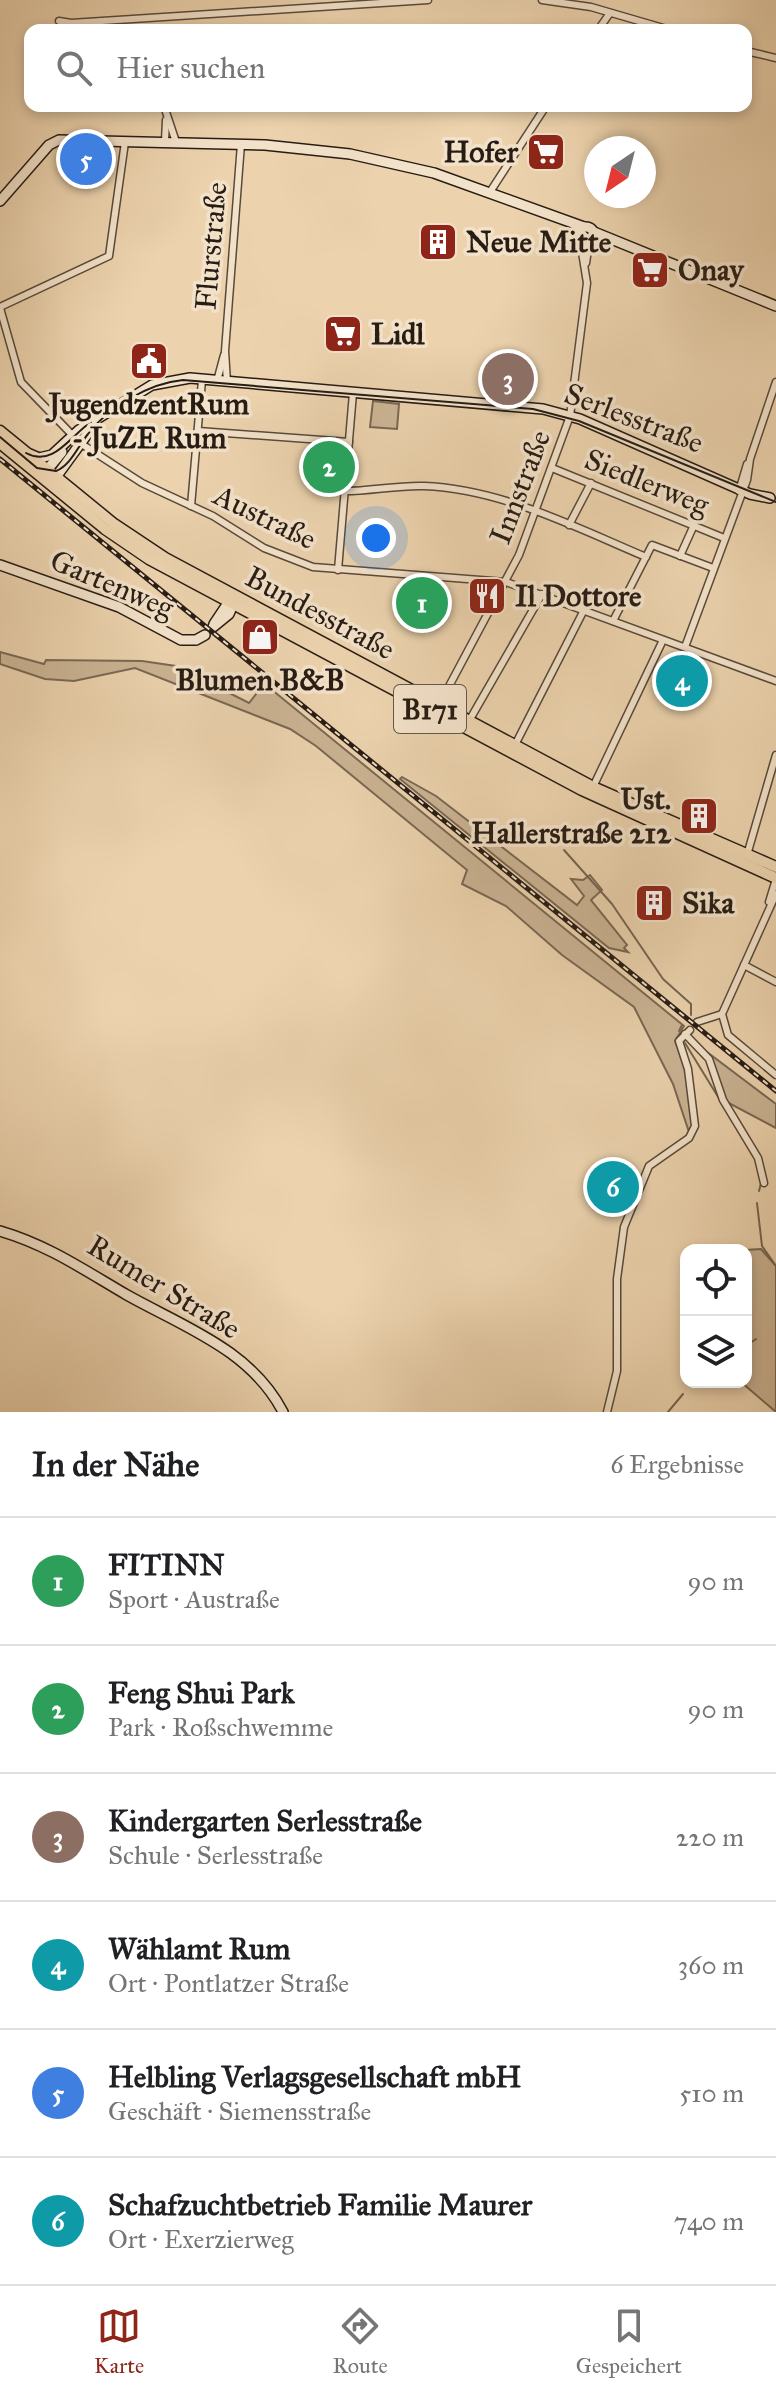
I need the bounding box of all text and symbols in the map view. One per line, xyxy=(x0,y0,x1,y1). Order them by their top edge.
search box xyxy=(24,24,752,112)
icon: search xyxy=(52,46,96,90)
text: Hier suchen xyxy=(116,50,265,86)
pin: 5 xyxy=(60,129,112,189)
supermarket icon: Hofer xyxy=(525,131,567,173)
place label: Hofer xyxy=(444,134,519,170)
north arrow xyxy=(584,136,656,208)
street label: Flurstraße xyxy=(187,181,235,311)
building icon: Neue Mitte xyxy=(417,221,459,263)
place label: Neue Mitte xyxy=(466,224,612,260)
supermarket icon: Onay xyxy=(629,249,671,291)
place label: Onay xyxy=(678,252,744,288)
supermarket icon: Lidl xyxy=(322,313,364,355)
place label: Lidl xyxy=(371,316,425,352)
public building icon: JugendzentRum - JuZE Rum xyxy=(128,340,170,382)
pin: 3 xyxy=(482,349,534,409)
street label: Serlesstraße xyxy=(559,375,709,461)
place label: JugendzentRum - JuZE Rum xyxy=(45,386,250,457)
street label: Innstraße xyxy=(482,425,558,549)
pin: 2 xyxy=(303,437,355,497)
street label: Siedlerweg xyxy=(580,441,715,524)
street label: Austraße xyxy=(206,476,322,557)
your location xyxy=(356,518,396,558)
street label: Gartenweg xyxy=(45,542,180,627)
street label: Bundesstraße xyxy=(239,559,401,667)
pin: 1 xyxy=(396,573,448,633)
restaurant icon: Il Dottore xyxy=(466,575,508,617)
place label: Il Dottore xyxy=(515,578,642,614)
shop icon: Blumen B&B xyxy=(239,616,281,658)
pin: 4 xyxy=(656,651,708,711)
place label: Blumen B&B xyxy=(175,662,345,698)
road number: B171 xyxy=(394,685,466,733)
place label: Ust. Hallerstraße 212 xyxy=(471,781,672,851)
building icon: Ust. Hallerstraße 212 xyxy=(678,795,720,837)
building icon: Sika xyxy=(633,882,675,924)
place label: Sika xyxy=(682,885,735,921)
pin: 6 xyxy=(587,1157,639,1217)
street label: Rumer Straße xyxy=(81,1227,247,1347)
map controls xyxy=(680,1244,752,1388)
button: locate xyxy=(680,1244,752,1316)
button: layers xyxy=(680,1316,752,1388)
text: In der Nähe xyxy=(32,1444,199,1485)
text: 6 Ergebnisse xyxy=(610,1448,744,1480)
text: FITINN xyxy=(108,1547,225,1583)
text: 1 xyxy=(53,1565,63,1597)
text: 90 m xyxy=(687,1565,744,1597)
text: Sport · Austraße xyxy=(108,1583,280,1615)
text: Feng Shui Park xyxy=(108,1675,295,1711)
text: 2 xyxy=(52,1693,64,1725)
text: 90 m xyxy=(687,1693,744,1725)
text: Park · Roßschwemme xyxy=(108,1711,333,1743)
text: Kindergarten Serlesstraße xyxy=(108,1803,422,1839)
text: 3 xyxy=(53,1821,63,1853)
text: 220 m xyxy=(676,1821,744,1853)
text: Schule · Serlesstraße xyxy=(108,1839,323,1871)
text: Wählamt Rum xyxy=(108,1931,291,1967)
text: 4 xyxy=(51,1949,65,1981)
text: 360 m xyxy=(678,1949,744,1981)
text: Ort · Pontlatzer Straße xyxy=(108,1967,349,1999)
text: Helbling Verlagsgesellschaft mbH xyxy=(108,2059,521,2095)
text: 5 xyxy=(52,2077,64,2109)
text: 510 m xyxy=(679,2077,744,2109)
text: Geschäft · Siemensstraße xyxy=(108,2095,371,2127)
text: Schafzuchtbetrieb Familie Maurer xyxy=(108,2187,532,2223)
text: 6 xyxy=(51,2205,65,2237)
text: 740 m xyxy=(674,2205,744,2237)
text: Ort · Exerzierweg xyxy=(108,2223,294,2255)
tab: Karte xyxy=(94,2304,144,2379)
tab: Route xyxy=(332,2304,388,2379)
tab: Gespeichert xyxy=(576,2304,682,2379)

